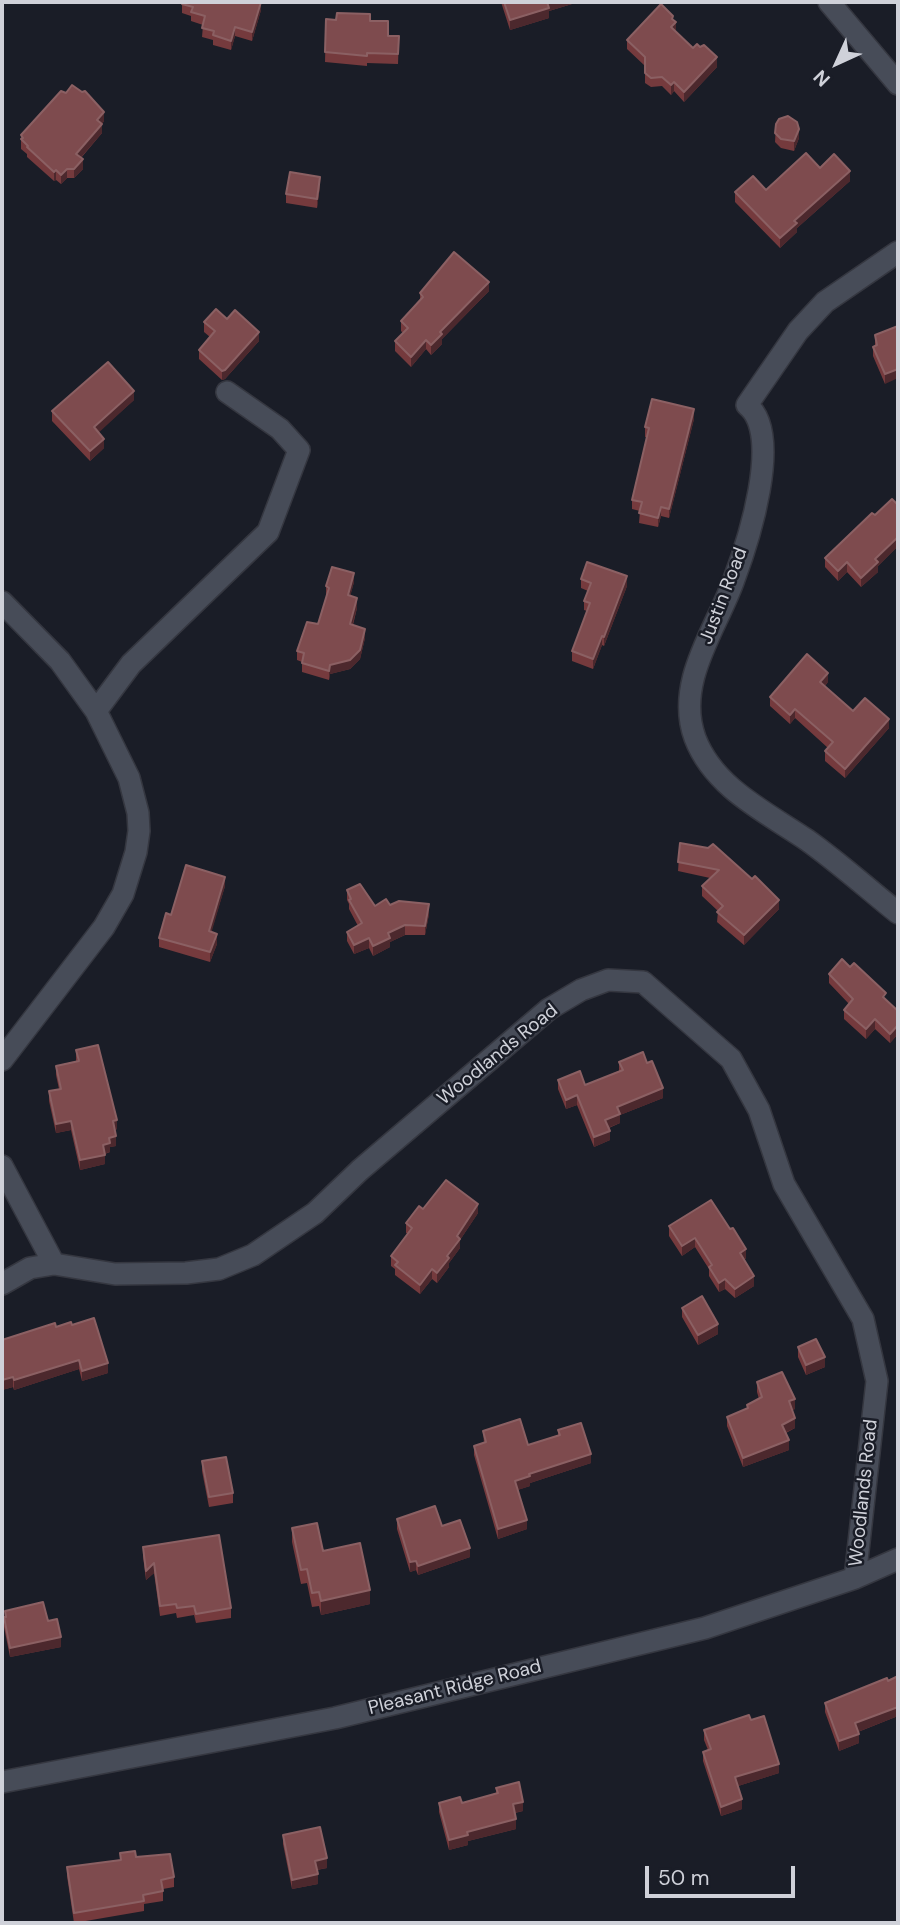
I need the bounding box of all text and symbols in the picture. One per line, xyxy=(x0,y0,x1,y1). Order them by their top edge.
north arrow xyxy=(802,28,872,98)
text: N xyxy=(808,64,836,92)
street label: Justin Road xyxy=(695,544,753,648)
street label: Woodlands Road xyxy=(433,1000,563,1110)
street label: Woodlands Road xyxy=(845,1418,883,1568)
street label: Pleasant Ridge Road xyxy=(366,1655,544,1721)
scale bar xyxy=(648,1852,799,1896)
text: 50 m xyxy=(658,1864,709,1892)

